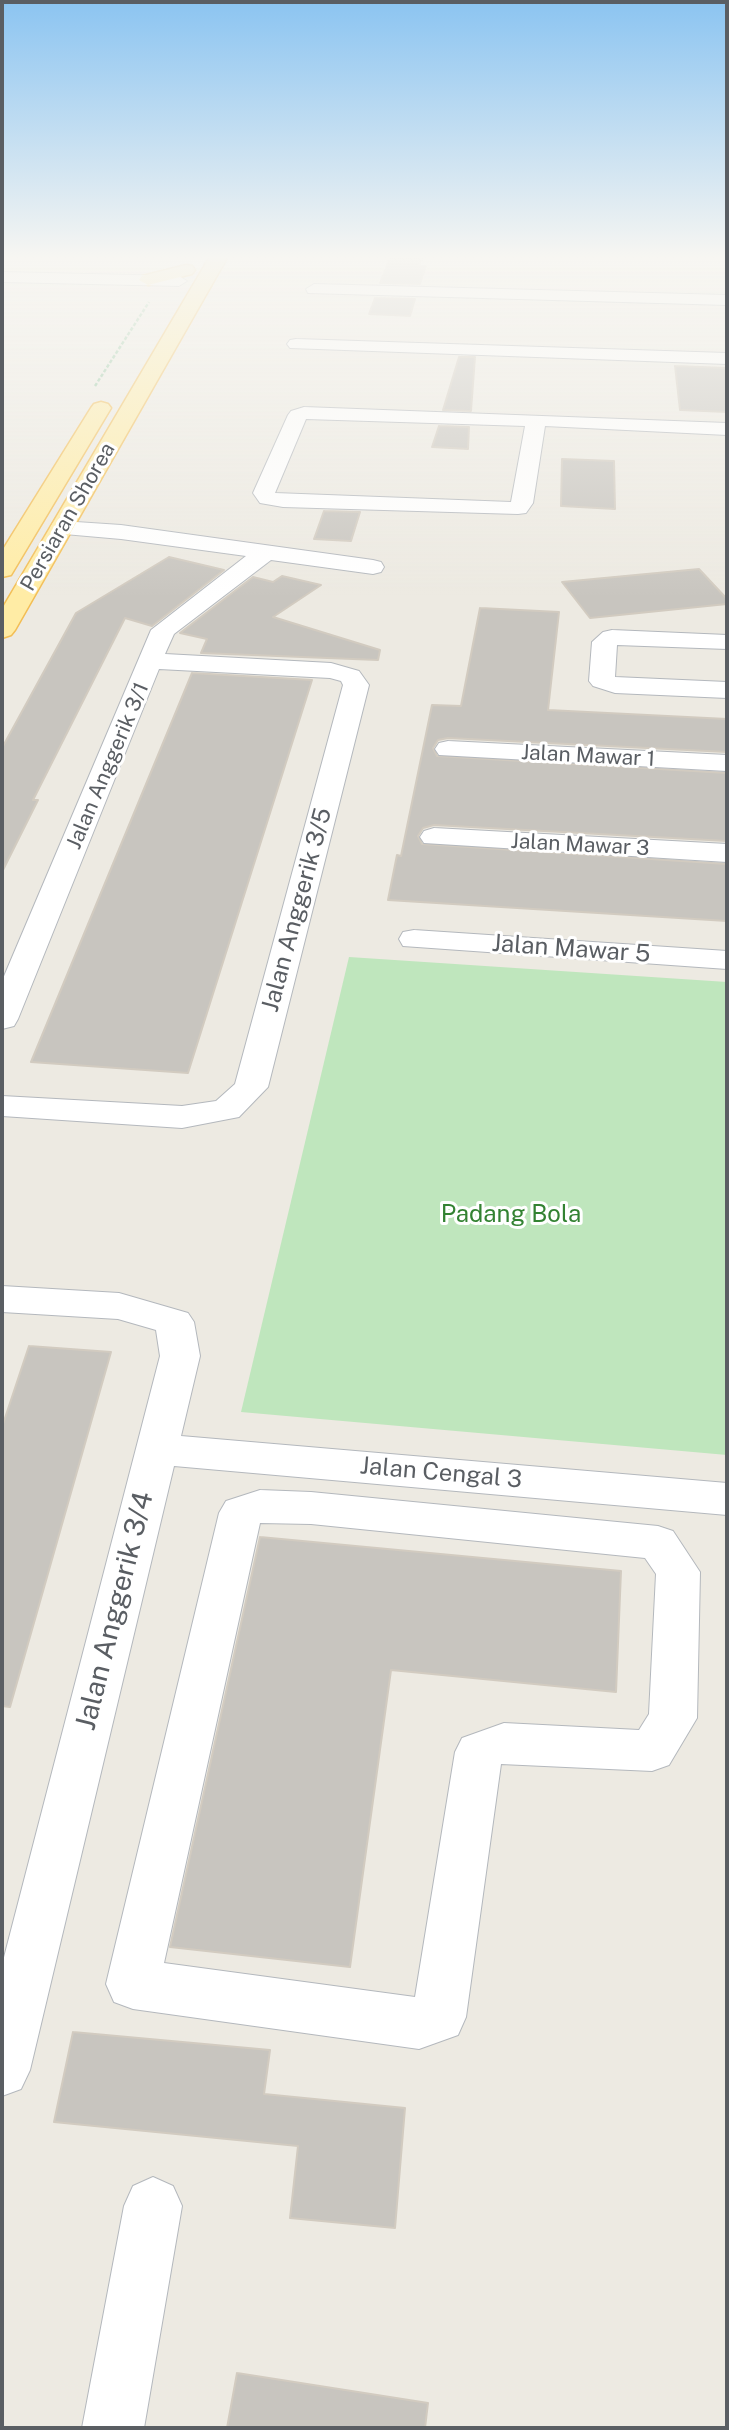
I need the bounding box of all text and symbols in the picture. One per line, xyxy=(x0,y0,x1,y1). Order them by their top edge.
street label: Persiaran Shorea xyxy=(15,438,121,596)
street label: Jalan Anggerik 3/1 xyxy=(61,679,155,853)
street label: Jalan Mawar 1 xyxy=(520,740,656,772)
street label: Jalan Anggerik 3/5 xyxy=(256,805,338,1015)
street label: Jalan Mawar 3 xyxy=(510,829,650,861)
street label: Jalan Mawar 5 xyxy=(491,929,651,969)
park label: Padang Bola xyxy=(441,1201,581,1229)
street label: Jalan Cengal 3 xyxy=(359,1452,523,1494)
street label: Jalan Anggerik 3/4 xyxy=(69,1488,161,1734)

